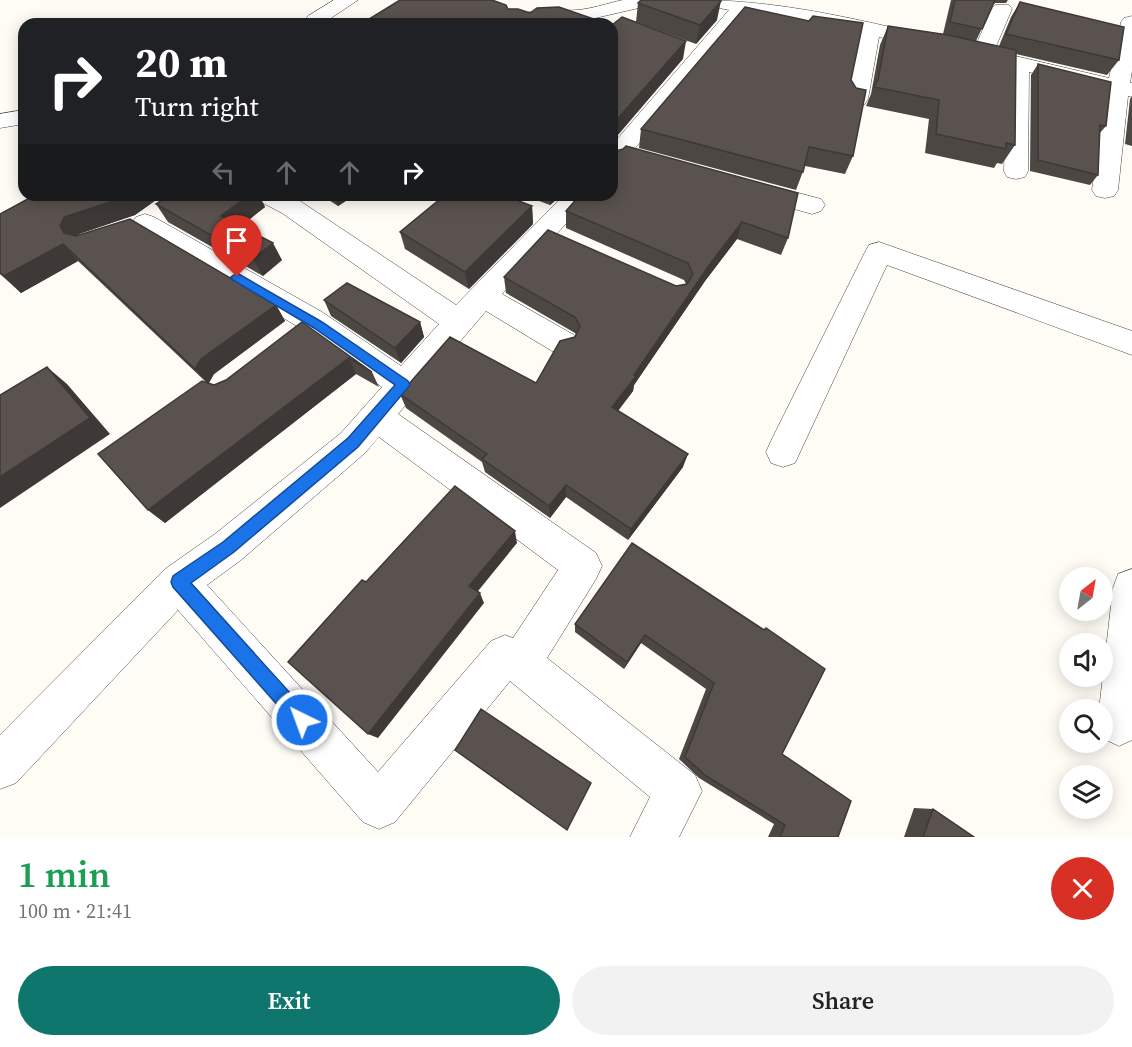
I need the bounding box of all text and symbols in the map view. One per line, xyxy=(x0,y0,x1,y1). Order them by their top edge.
text: 20 m xyxy=(135,33,228,91)
icon: right xyxy=(36,42,114,120)
text: Turn right xyxy=(135,88,259,125)
icon: left xyxy=(207,156,240,189)
icon: ahead xyxy=(270,156,303,189)
icon: ahead xyxy=(333,156,366,189)
icon: right xyxy=(396,156,429,189)
pin xyxy=(211,215,262,277)
icon: arrive xyxy=(220,224,253,257)
north arrow xyxy=(1059,567,1113,621)
map controls xyxy=(1059,567,1113,819)
button: sound xyxy=(1059,633,1113,687)
position arrow xyxy=(270,688,334,752)
button: search xyxy=(1059,699,1113,753)
button: layers xyxy=(1059,765,1113,819)
text: 1 min xyxy=(18,850,110,899)
button: close xyxy=(1051,857,1114,920)
text: 100 m · 21:41 xyxy=(18,897,132,925)
button: Exit xyxy=(18,966,560,1035)
button: Share xyxy=(572,966,1114,1035)

